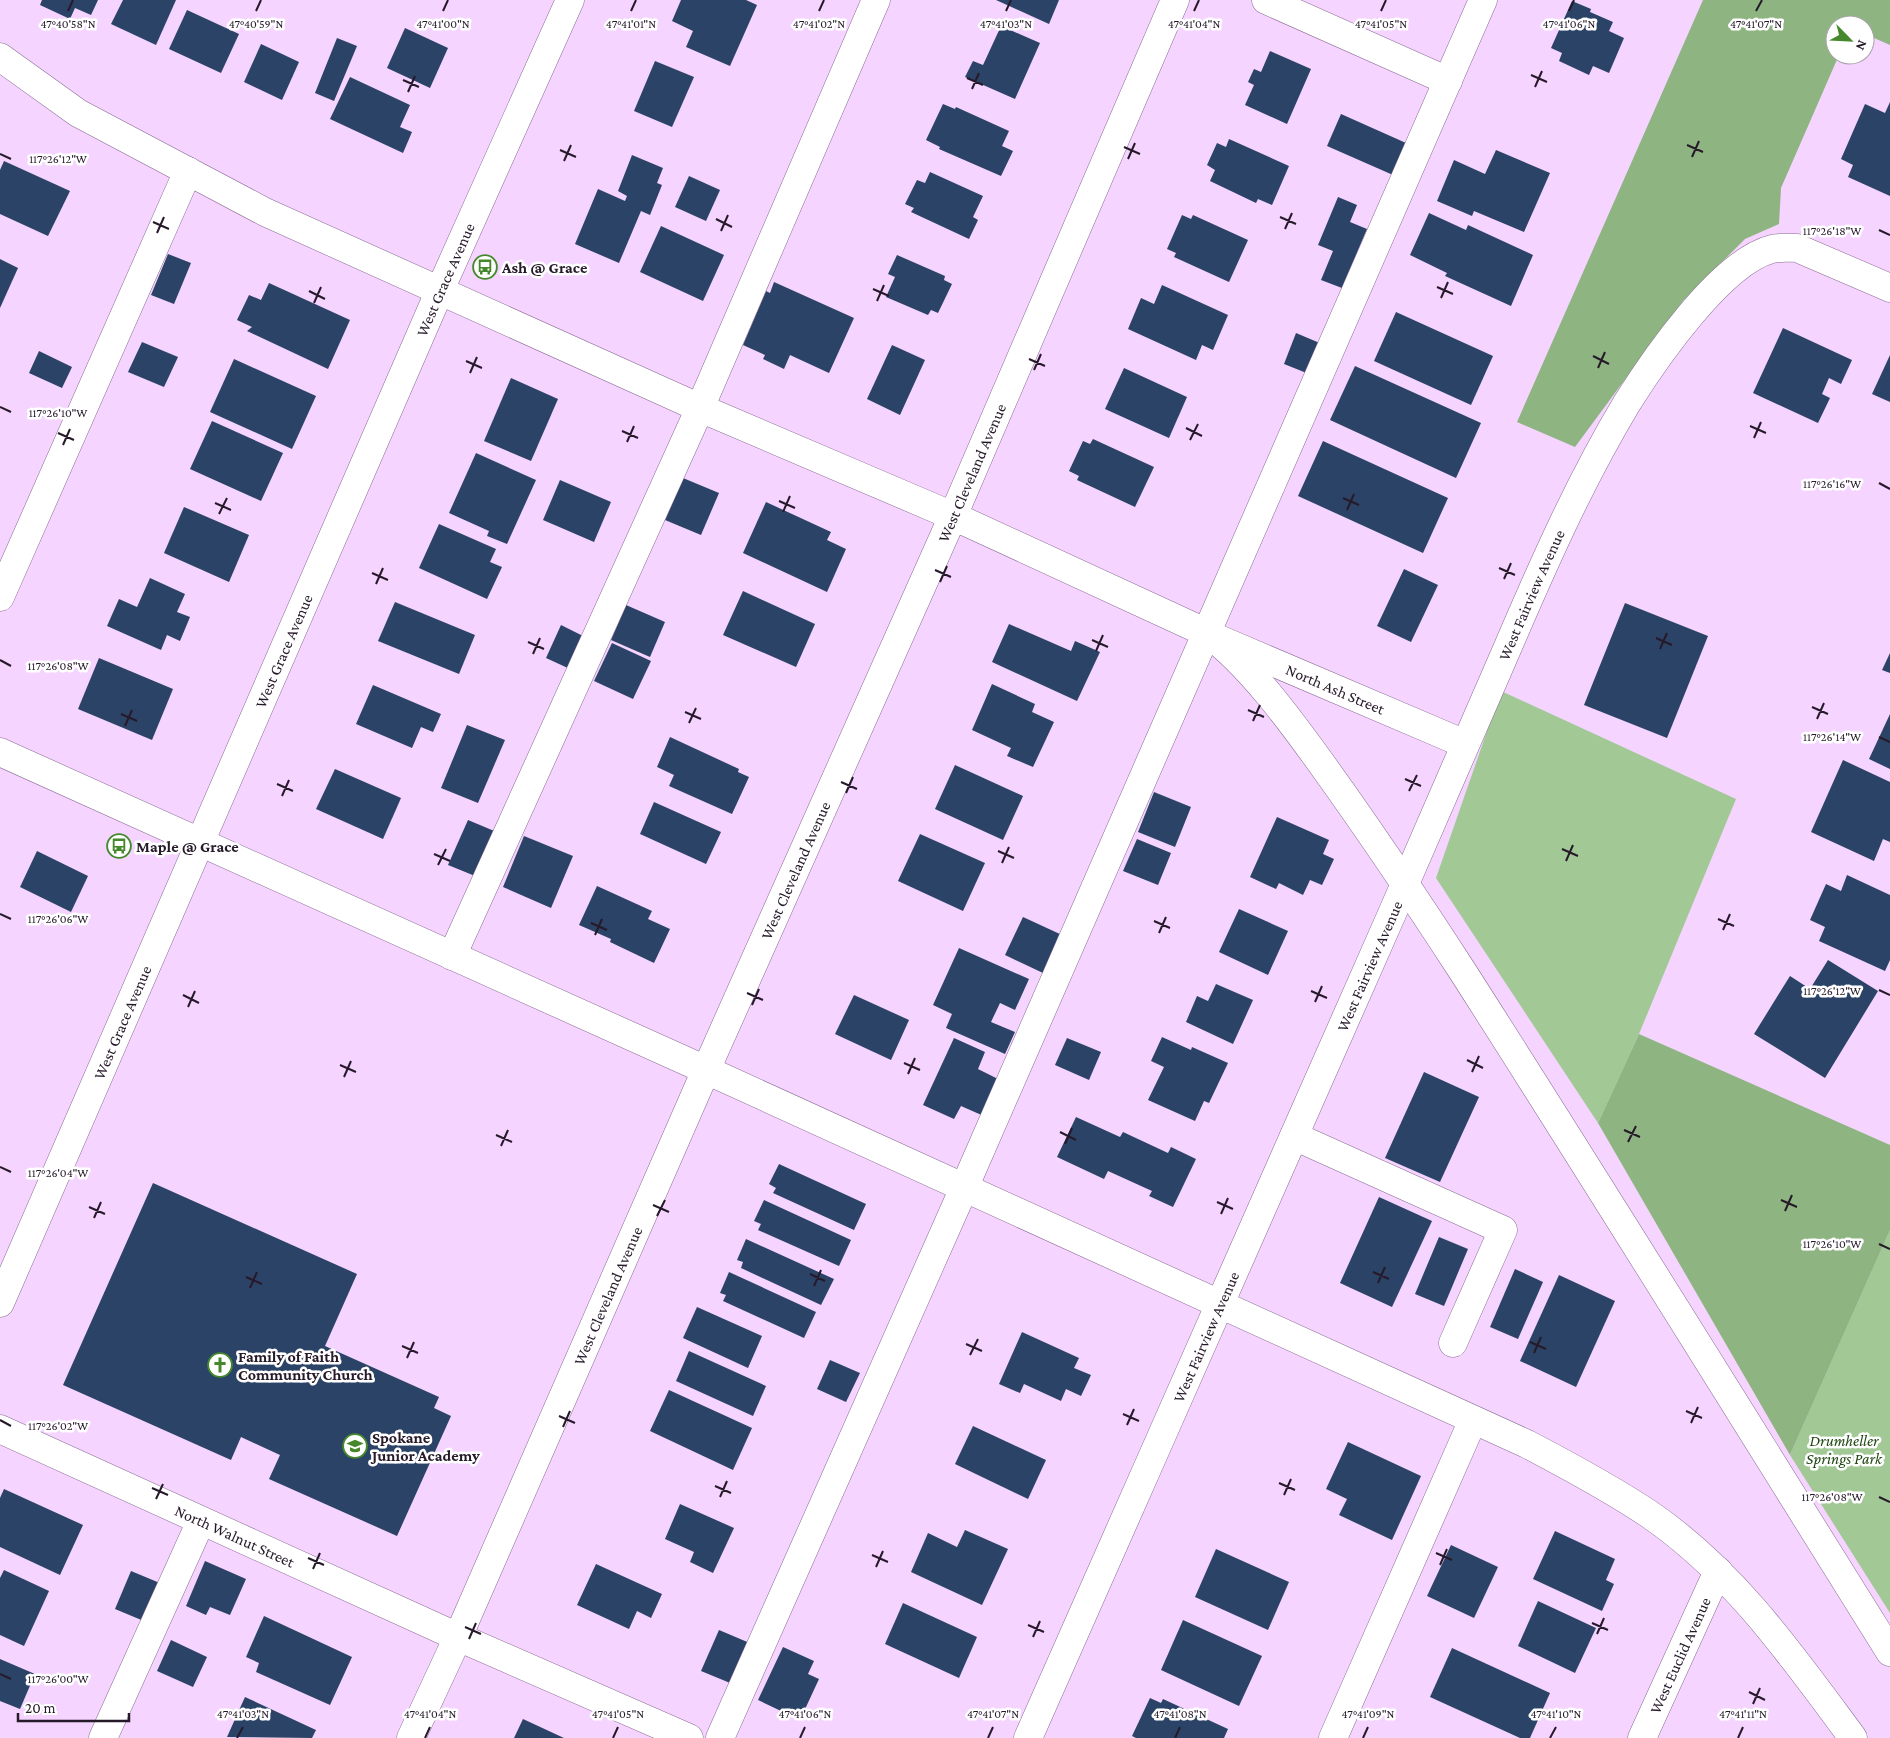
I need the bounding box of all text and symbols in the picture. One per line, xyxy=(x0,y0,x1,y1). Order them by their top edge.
north arrow xyxy=(1825,15,1875,65)
text: 47°40'58"N xyxy=(40,17,96,31)
text: 47°40'59"N xyxy=(229,17,283,31)
text: 47°41'00"N xyxy=(416,17,470,31)
text: 47°41'01"N xyxy=(606,17,656,31)
text: 47°41'02"N xyxy=(793,17,845,31)
text: 47°41'03"N xyxy=(980,17,1032,31)
text: 47°41'04"N xyxy=(1168,17,1220,31)
text: 47°41'05"N xyxy=(1355,17,1407,31)
text: 47°41'06"N xyxy=(1543,17,1596,31)
text: 47°41'07"N xyxy=(1730,17,1782,31)
text: N xyxy=(1852,38,1871,53)
text: 117°26'12"W xyxy=(29,152,87,166)
street label: West Grace Avenue xyxy=(412,220,477,339)
text: 117°26'18"W xyxy=(1803,224,1861,238)
bus stop icon: Ash @ Grace xyxy=(472,254,498,280)
place label: Ash @ Grace xyxy=(501,259,588,276)
street label: West Cleveland Avenue xyxy=(934,401,1009,545)
text: 117°26'10"W xyxy=(29,406,87,420)
text: 117°26'16"W xyxy=(1803,477,1861,491)
street label: West Fairview Avenue xyxy=(1495,527,1567,663)
street label: West Grace Avenue xyxy=(251,591,315,710)
text: 117°26'08"W xyxy=(28,659,88,673)
street label: North Ash Street xyxy=(1284,660,1388,718)
text: 117°26'14"W xyxy=(1803,730,1861,744)
street label: West Cleveland Avenue xyxy=(757,799,833,942)
bus stop icon: Maple @ Grace xyxy=(106,833,132,859)
place label: Maple @ Grace xyxy=(136,838,239,855)
street label: West Fairview Avenue xyxy=(1333,898,1405,1034)
text: 117°26'06"W xyxy=(28,912,88,926)
street label: West Grace Avenue xyxy=(90,963,154,1082)
text: 117°26'12"W xyxy=(1803,984,1861,998)
text: 117°26'04"W xyxy=(28,1166,88,1180)
street label: West Cleveland Avenue xyxy=(570,1224,645,1367)
text: 117°26'10"W xyxy=(1803,1237,1861,1251)
street label: West Fairview Avenue xyxy=(1169,1269,1242,1404)
place label: Family of Faith Community Church xyxy=(238,1348,373,1383)
church icon: Family of Faith Community Church xyxy=(207,1352,233,1378)
text: 117°26'02"W xyxy=(28,1419,88,1433)
place label: Spokane Junior Academy xyxy=(370,1429,480,1464)
park label: Drumheller Springs Park xyxy=(1806,1432,1883,1468)
school or university icon: Spokane Junior Academy xyxy=(342,1433,368,1459)
text: 117°26'08"W xyxy=(1802,1490,1862,1504)
street label: North Walnut Street xyxy=(172,1501,298,1570)
street label: West Euclid Avenue xyxy=(1646,1594,1714,1716)
text: 117°26'00"W xyxy=(27,1672,89,1686)
scale bar xyxy=(18,1690,129,1722)
text: 20 m xyxy=(25,1700,56,1716)
text: 47°41'03"N xyxy=(217,1707,269,1721)
text: 47°41'04"N xyxy=(404,1707,456,1721)
text: 47°41'05"N xyxy=(592,1707,644,1721)
text: 47°41'06"N xyxy=(779,1707,832,1721)
text: 47°41'07"N xyxy=(967,1707,1019,1721)
text: 47°41'08"N xyxy=(1153,1707,1207,1721)
text: 47°41'09"N xyxy=(1342,1707,1395,1721)
text: 47°41'10"N xyxy=(1530,1707,1582,1721)
text: 47°41'11"N xyxy=(1719,1707,1767,1721)

